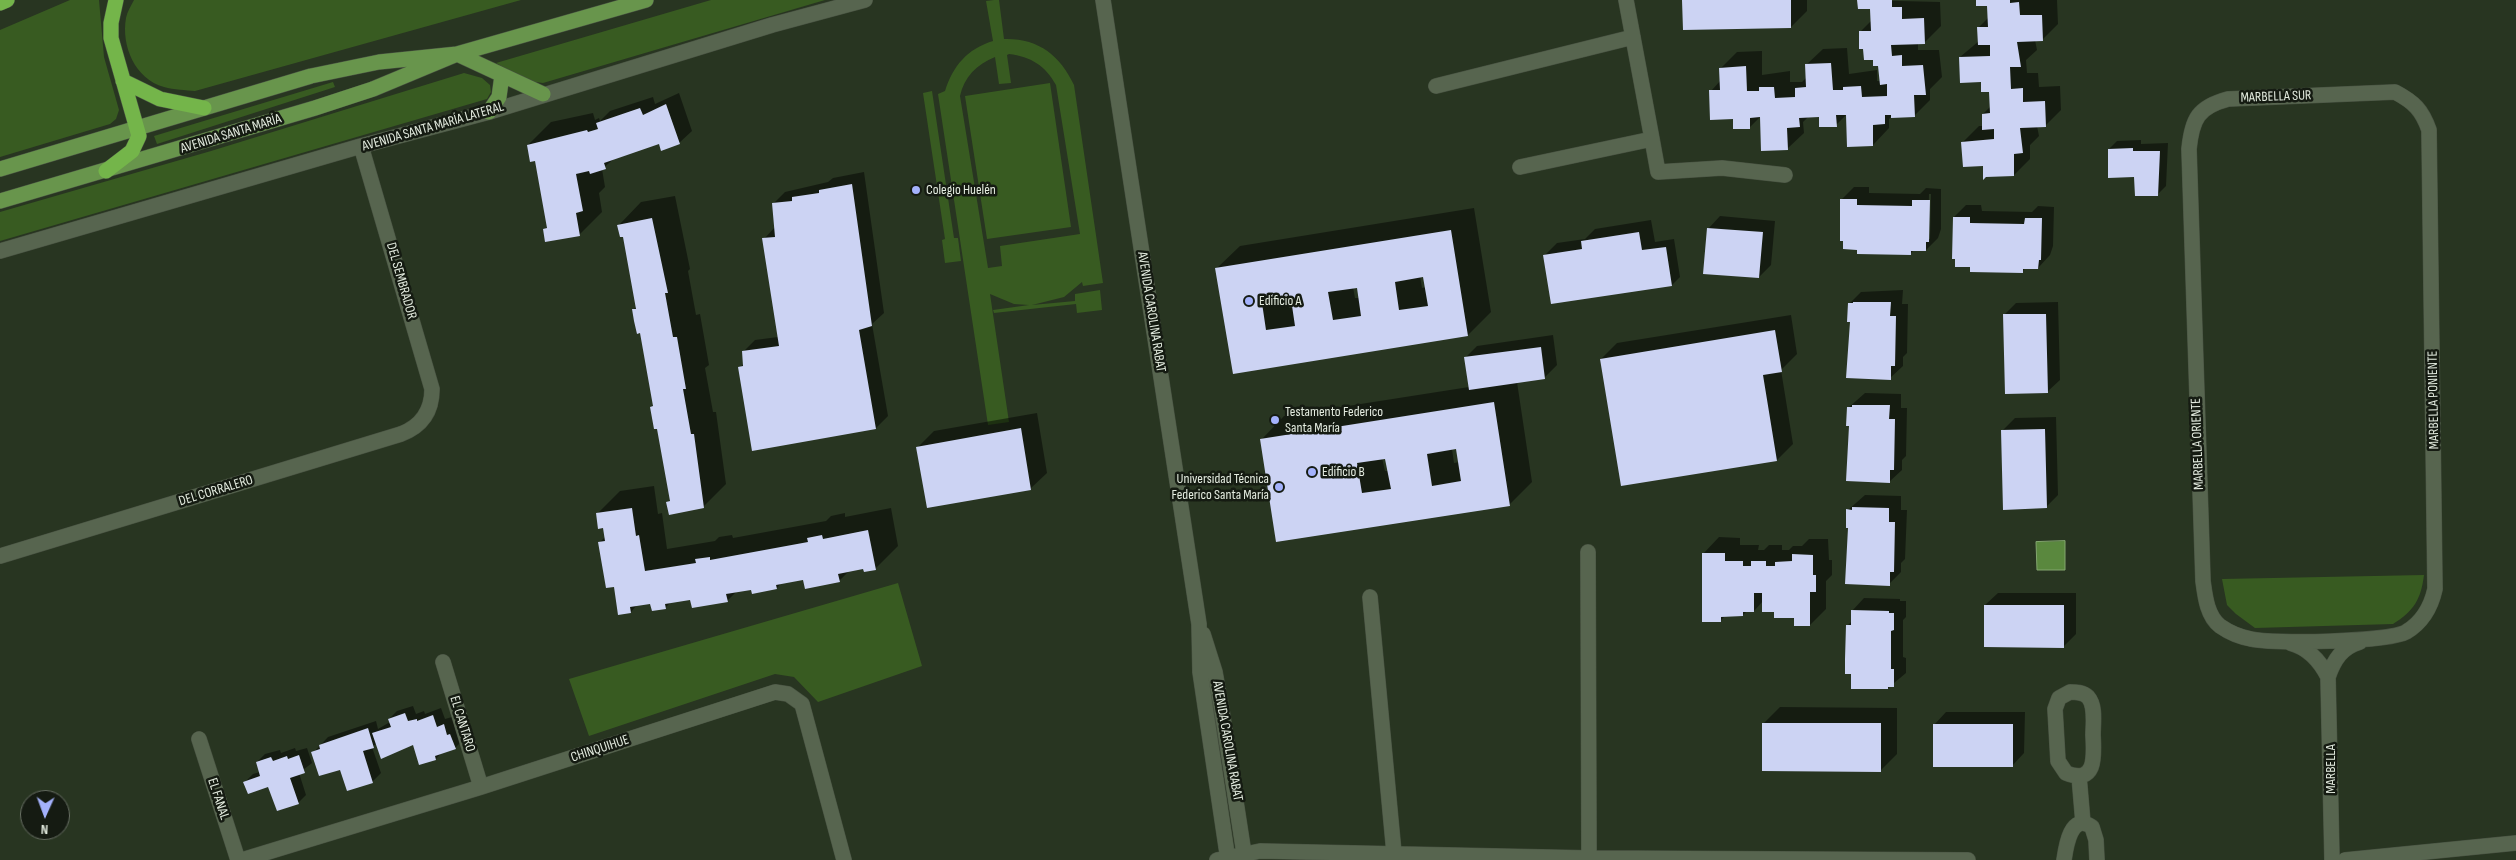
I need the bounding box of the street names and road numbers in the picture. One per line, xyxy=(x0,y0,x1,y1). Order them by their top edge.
street label: MARBELLA SUR xyxy=(2240,87,2312,107)
street label: AVENIDA SANTA MARÍA LATERAL xyxy=(360,99,506,155)
street label: AVENIDA SANTA MARÍA xyxy=(179,111,283,157)
street label: DEL SEMBRADOR xyxy=(382,241,420,321)
street label: AVENIDA CAROLINA RABAT xyxy=(1133,251,1169,373)
street label: MARBELLA PONIENTE xyxy=(2425,351,2443,449)
street label: MARBELLA ORIENTE xyxy=(2188,398,2208,490)
street label: DEL CORRALERO xyxy=(177,472,255,510)
street label: AVENIDA CAROLINA RABAT xyxy=(1208,680,1246,802)
street label: EL CANTARO xyxy=(446,694,478,754)
street label: CHINQUIHUE xyxy=(569,732,631,766)
street label: MARBELLA xyxy=(2323,744,2339,794)
street label: EL FANAL xyxy=(203,776,233,822)

